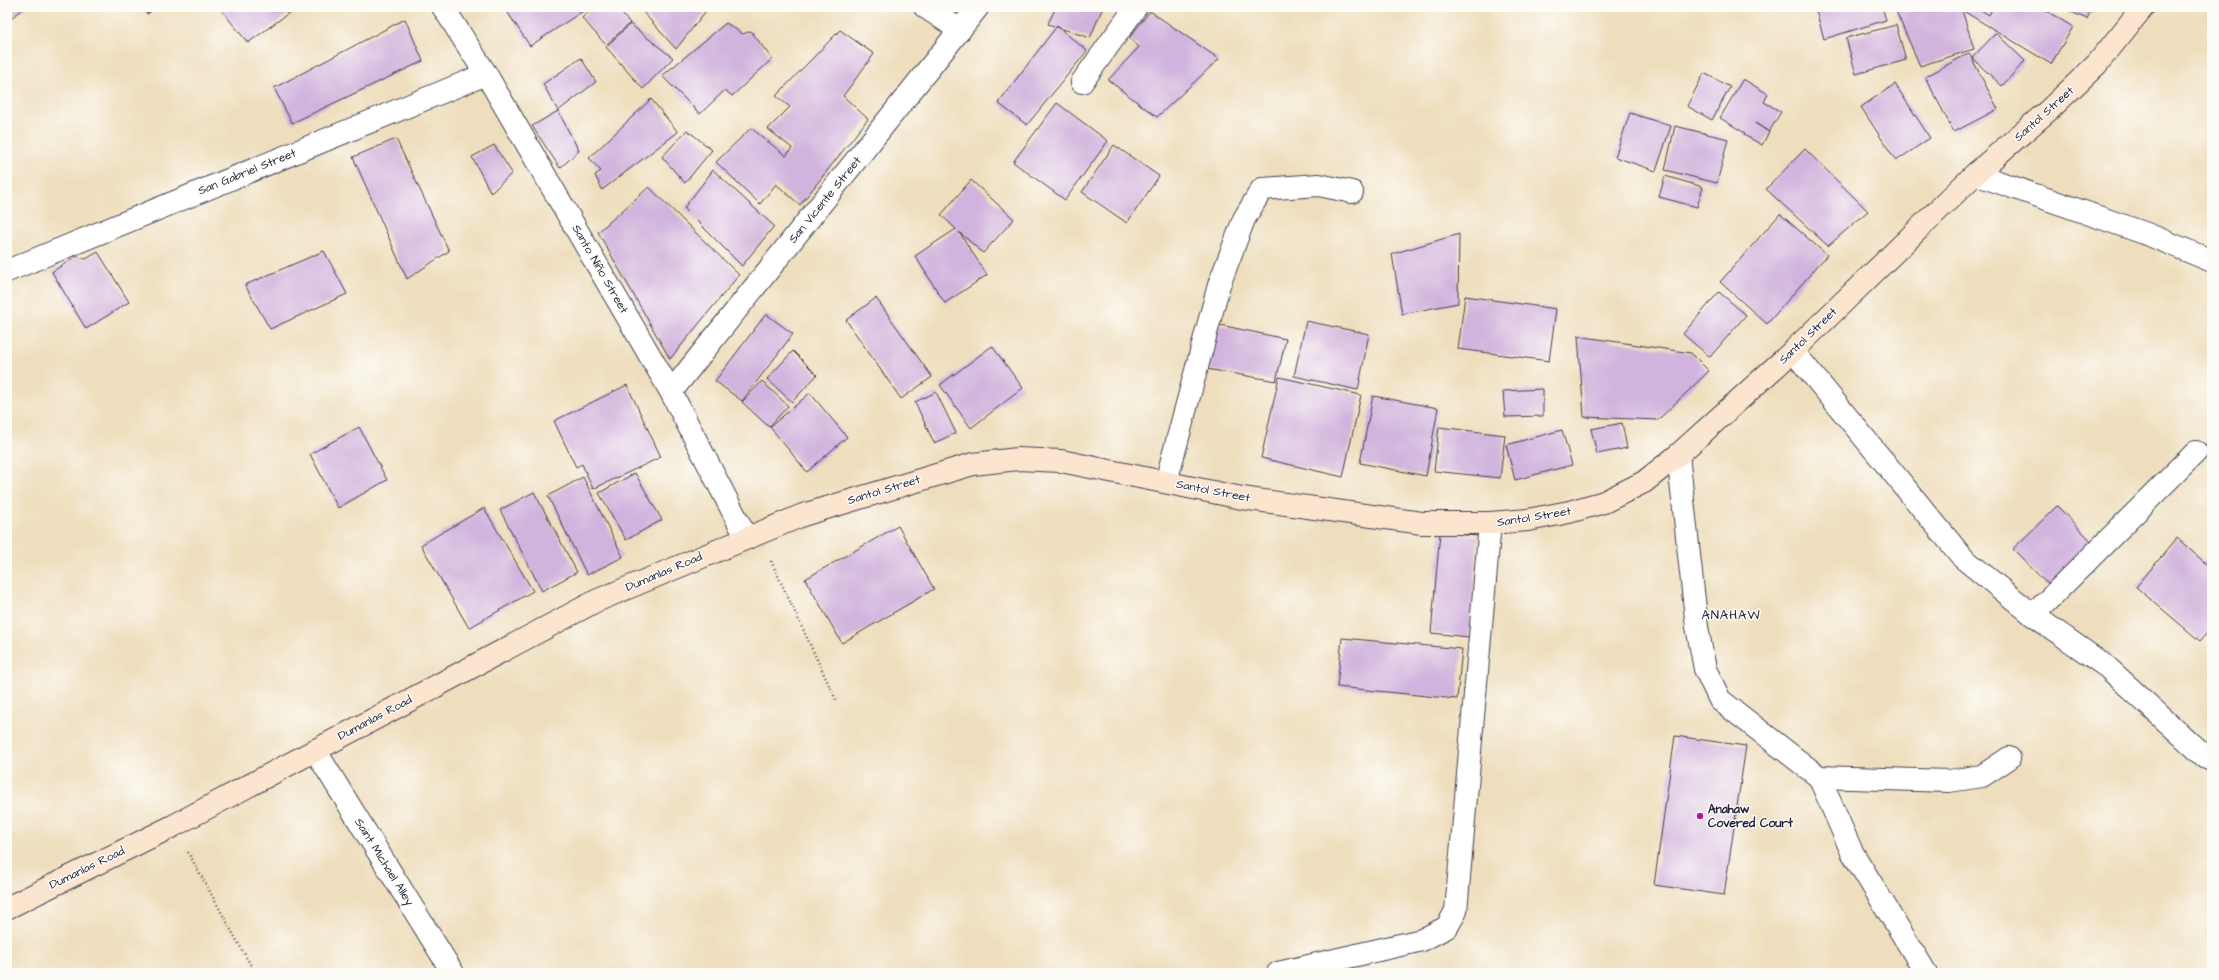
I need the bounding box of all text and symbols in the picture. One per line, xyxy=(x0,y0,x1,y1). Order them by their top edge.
street label: Santol Street xyxy=(2010,82,2078,145)
street label: San Gabriel Street xyxy=(195,145,299,199)
street label: San Vicente Street xyxy=(785,153,865,247)
street label: Santo Niño Street xyxy=(568,221,632,317)
street label: Santol Street xyxy=(1775,304,1841,368)
street label: Santol Street xyxy=(846,471,923,509)
street label: Santol Street xyxy=(1174,475,1252,507)
street label: Santol Street xyxy=(1496,503,1573,531)
street label: Dumanlas Road xyxy=(623,548,705,596)
district label: ANAHAW xyxy=(1701,606,1761,624)
street label: Dumanlas Road xyxy=(335,691,415,745)
place label: Anahaw Covered Court xyxy=(1708,801,1793,832)
marker: Anahaw Covered Court xyxy=(1695,811,1705,821)
street label: Saint Michael Alley xyxy=(349,815,418,910)
street label: Dumanlas Road xyxy=(47,842,127,894)

